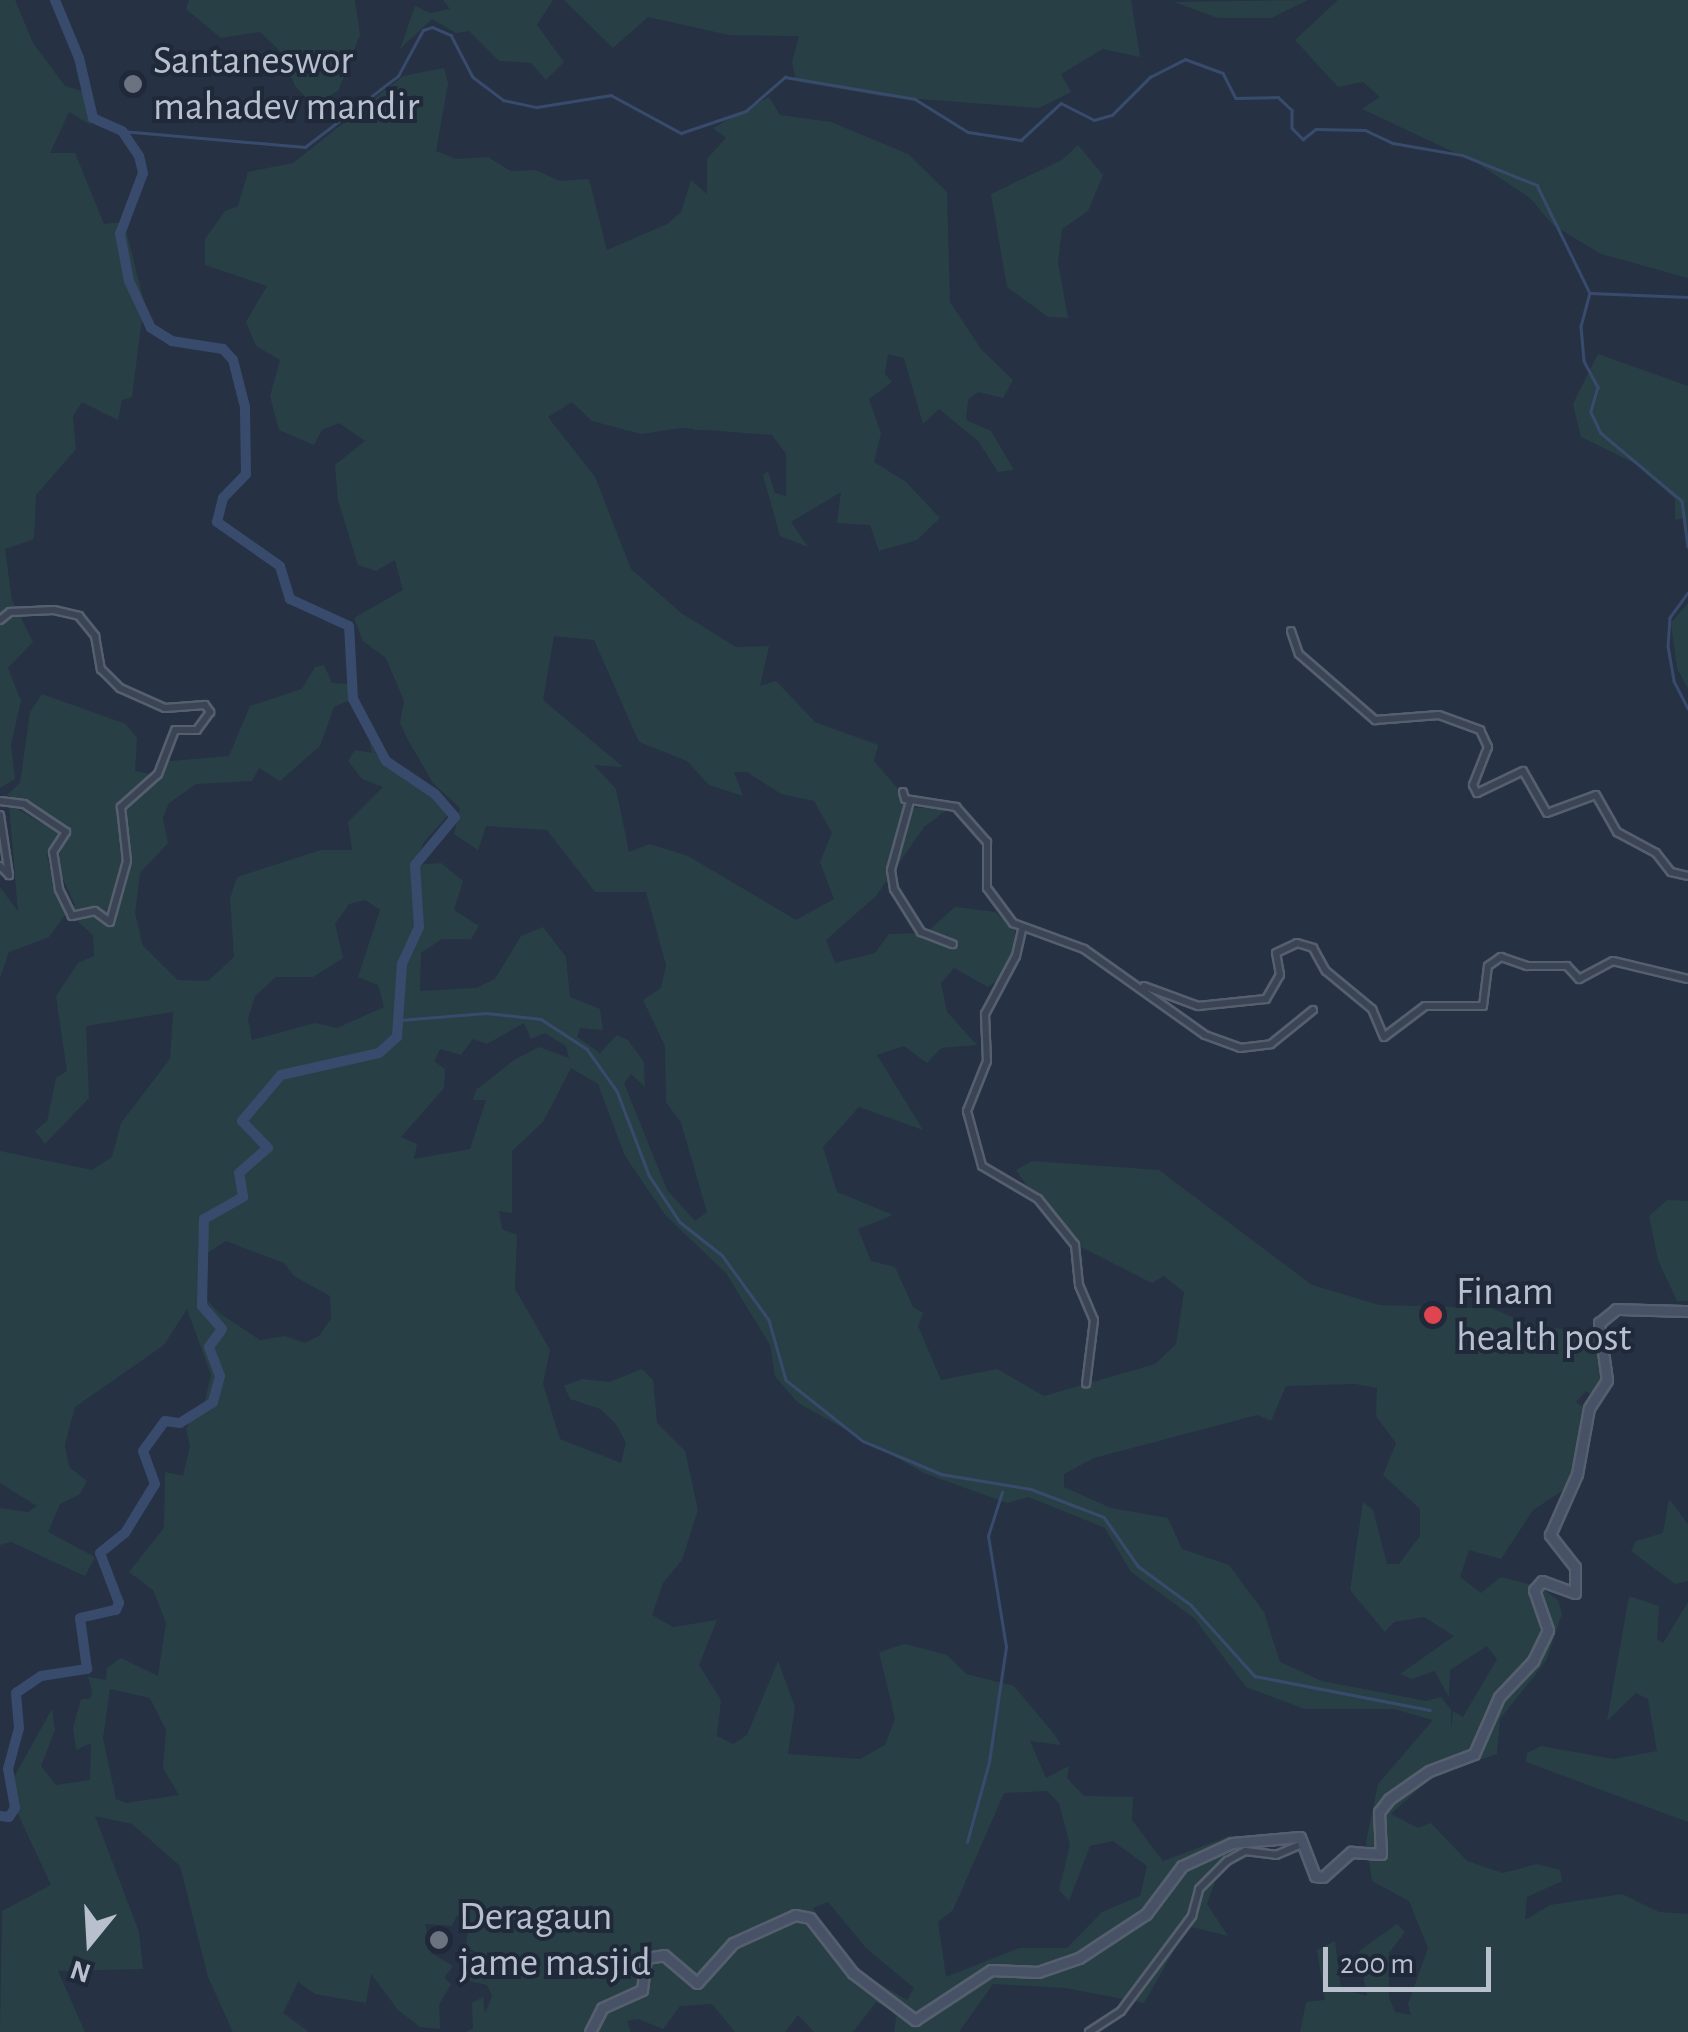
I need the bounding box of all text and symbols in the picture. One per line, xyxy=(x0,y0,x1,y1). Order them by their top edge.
place label: Santaneswor mahadev mandir xyxy=(153,37,419,131)
marker: Santaneswor mahadev mandir xyxy=(122,73,144,95)
place label: Finam health post xyxy=(1456,1268,1631,1362)
marker: Finam health post xyxy=(1420,1302,1446,1328)
north arrow xyxy=(40,1892,140,1992)
place label: Deragaun jame masjid xyxy=(459,1893,651,1987)
scale bar xyxy=(1328,1927,1496,1989)
marker: Deragaun jame masjid xyxy=(428,1929,450,1951)
text: 200 m xyxy=(1340,1949,1414,1979)
text: N xyxy=(67,1954,94,1987)

